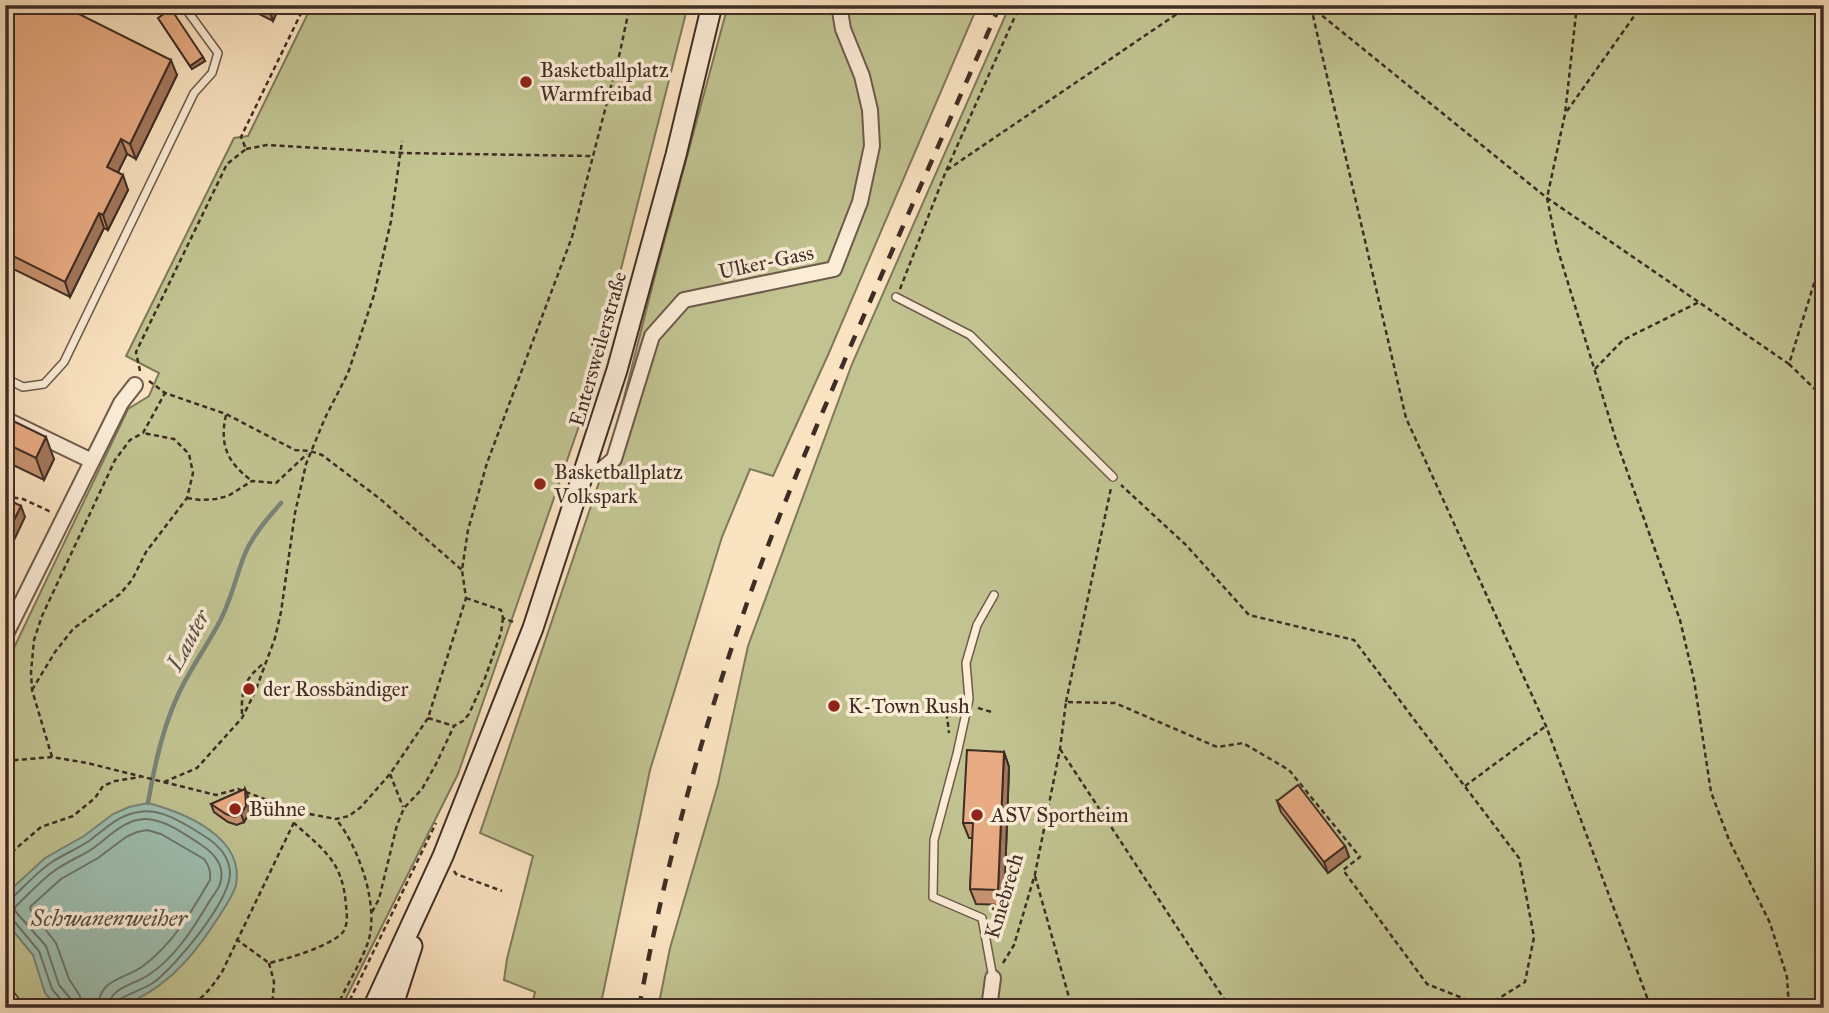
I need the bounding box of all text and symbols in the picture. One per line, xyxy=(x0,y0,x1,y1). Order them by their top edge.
place label: Basketballplatz Warmfreibad xyxy=(540,57,669,107)
marker: Basketballplatz Warmfreibad xyxy=(518,74,534,90)
street label: Ulker-Gass xyxy=(716,239,816,285)
street label: Entersweilerstraße xyxy=(563,268,633,429)
place label: Basketballplatz Volkspark xyxy=(553,459,683,509)
marker: Basketballplatz Volkspark xyxy=(532,476,548,492)
water label: Lauter xyxy=(160,603,216,676)
place label: der Rossbändiger xyxy=(263,676,409,702)
marker: der Rossbändiger xyxy=(241,681,257,697)
place label: K-Town Rush xyxy=(848,693,970,719)
marker: K-Town Rush xyxy=(826,698,842,714)
place label: Bühne xyxy=(249,796,306,822)
marker: Bühne xyxy=(227,801,243,817)
place label: ASV Sportheim xyxy=(990,802,1129,828)
marker: ASV Sportheim xyxy=(969,807,985,823)
street label: Kniebrech xyxy=(979,850,1029,942)
water label: Schwanenweiher xyxy=(30,904,188,932)

